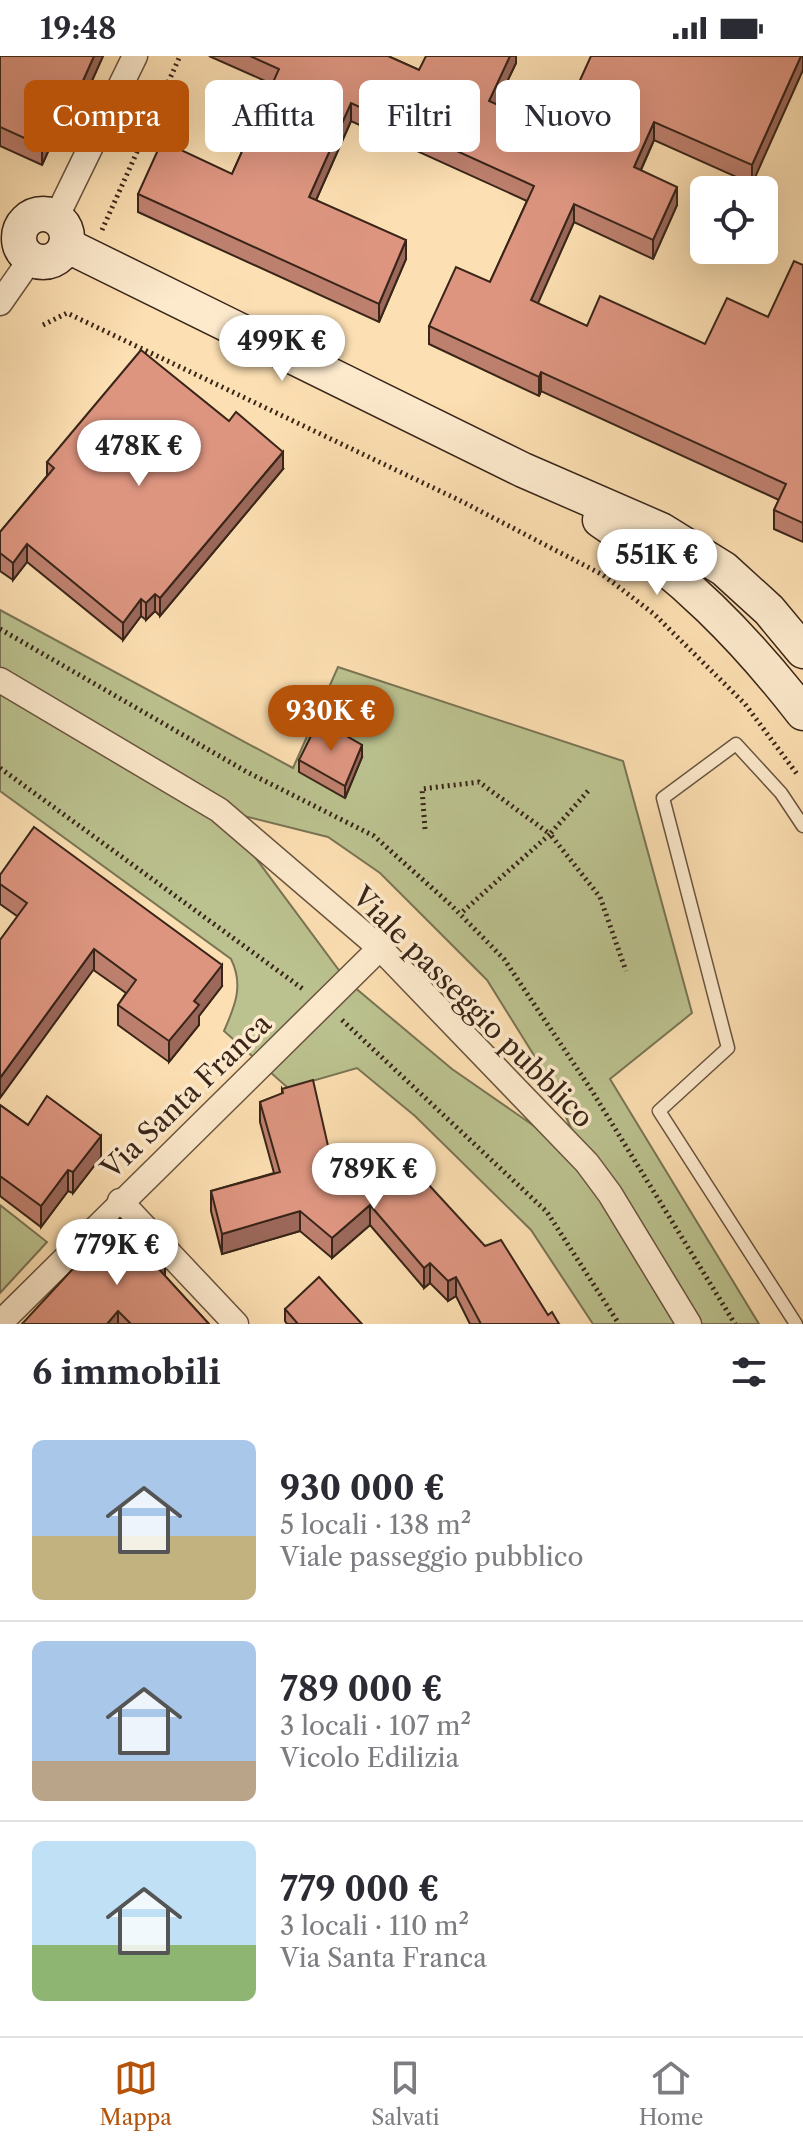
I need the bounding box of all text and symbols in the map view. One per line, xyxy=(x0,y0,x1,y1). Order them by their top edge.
text: 19:48 xyxy=(40,10,117,47)
chip: Compra xyxy=(24,80,189,152)
chip: Affitta xyxy=(205,80,343,152)
chip: Filtri xyxy=(359,80,480,152)
chip: Nuovo xyxy=(496,80,640,152)
map controls xyxy=(690,176,778,264)
button: locate xyxy=(690,176,778,264)
pin: 499K € xyxy=(217,315,347,383)
text: 499K € xyxy=(237,325,327,357)
pin: 478K € xyxy=(74,420,204,488)
text: 478K € xyxy=(95,430,183,462)
pin: 551K € xyxy=(592,529,722,597)
text: 551K € xyxy=(615,539,699,571)
pin: 930K € xyxy=(266,685,396,753)
text: 930K € xyxy=(286,695,376,727)
street label: Viale passeggio pubblico xyxy=(345,879,601,1135)
street label: Via Santa Franca xyxy=(93,1006,278,1186)
pin: 789K € xyxy=(309,1143,439,1211)
text: 789K € xyxy=(330,1153,418,1185)
pin: 779K € xyxy=(52,1219,182,1287)
text: 779K € xyxy=(74,1229,160,1261)
icon: filters xyxy=(727,1350,771,1394)
text: 6 immobili xyxy=(32,1351,221,1393)
text: 930 000 € xyxy=(280,1467,445,1509)
icon: home xyxy=(96,1472,192,1568)
text: 5 locali · 138 m² xyxy=(280,1509,471,1541)
text: Viale passeggio pubblico xyxy=(280,1541,583,1573)
text: 789 000 € xyxy=(280,1668,443,1710)
icon: home xyxy=(96,1673,192,1769)
text: 3 locali · 107 m² xyxy=(280,1710,471,1742)
text: Vicolo Edilizia xyxy=(280,1742,459,1774)
text: 779 000 € xyxy=(280,1868,439,1910)
icon: home xyxy=(96,1873,192,1969)
text: 3 locali · 110 m² xyxy=(280,1910,469,1942)
text: Via Santa Franca xyxy=(280,1942,487,1974)
tab: Mappa xyxy=(100,2056,172,2131)
tab: Salvati xyxy=(371,2056,440,2131)
tab: Home xyxy=(639,2056,703,2131)

